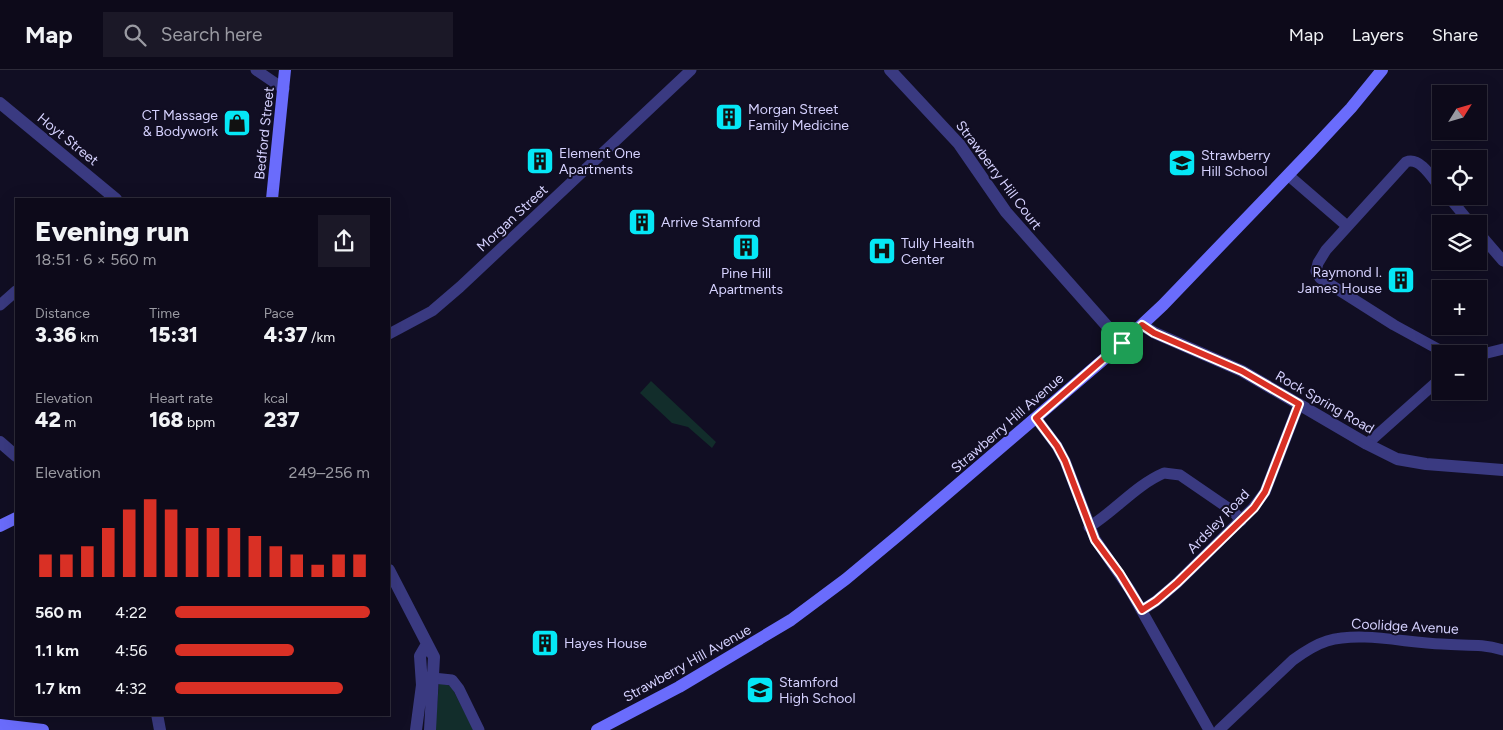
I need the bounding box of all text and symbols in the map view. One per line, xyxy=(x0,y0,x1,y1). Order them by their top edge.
search box xyxy=(103,12,453,57)
text: Map xyxy=(25,20,73,49)
icon: search xyxy=(121,21,149,49)
text: Search here xyxy=(161,23,262,46)
text: Map xyxy=(1289,24,1324,46)
text: Layers xyxy=(1352,24,1404,46)
text: Share xyxy=(1432,24,1478,46)
north arrow xyxy=(1432,85,1488,140)
map controls xyxy=(1432,85,1487,400)
street label: Bedford Street xyxy=(251,86,278,180)
place label: Morgan Street Family Medicine xyxy=(748,101,849,134)
building icon: Morgan Street Family Medicine xyxy=(714,102,744,132)
place label: CT Massage & Bodywork xyxy=(142,107,218,140)
shop icon: CT Massage & Bodywork xyxy=(222,108,252,138)
street label: Hoyt Street xyxy=(34,110,102,169)
street label: Strawberry Hill Court xyxy=(952,117,1045,233)
place label: Element One Apartments xyxy=(559,145,641,178)
building icon: Element One Apartments xyxy=(525,146,555,176)
place label: Strawberry Hill School xyxy=(1201,147,1271,180)
school or university icon: Strawberry Hill School xyxy=(1167,148,1197,178)
button: locate xyxy=(1432,150,1487,205)
street label: Morgan Street xyxy=(473,181,551,255)
building icon: Arrive Stamford xyxy=(627,207,657,237)
text: Evening run xyxy=(35,214,189,248)
place label: Arrive Stamford xyxy=(661,214,761,231)
button: share xyxy=(318,215,370,267)
button: layers xyxy=(1432,215,1487,270)
building icon: Pine Hill Apartments xyxy=(731,232,761,262)
place label: Tully Health Center xyxy=(901,235,975,268)
hospital icon: Tully Health Center xyxy=(867,236,897,266)
text: 18:51 · 6 × 560 m xyxy=(35,250,156,269)
place label: Raymond I. James House xyxy=(1297,264,1382,297)
place label: Pine Hill Apartments xyxy=(709,265,783,298)
building icon: Raymond I. James House xyxy=(1386,265,1416,295)
button: + xyxy=(1432,280,1487,335)
text: Distance xyxy=(35,305,90,322)
text: Time xyxy=(149,305,180,322)
text: Pace xyxy=(264,305,294,322)
text: 3.36 xyxy=(35,322,76,347)
text: 15:31 xyxy=(149,322,198,347)
text: 4:37 xyxy=(264,322,308,347)
pin xyxy=(1101,322,1143,364)
text: km xyxy=(76,329,99,346)
text: /km xyxy=(308,329,335,346)
icon: arrive xyxy=(1108,329,1136,357)
button: − xyxy=(1432,345,1487,400)
street label: Rock Spring Road xyxy=(1272,367,1377,438)
street label: Strawberry Hill Avenue xyxy=(948,370,1067,477)
text: Elevation xyxy=(35,390,93,407)
text: Heart rate xyxy=(149,390,213,407)
text: kcal xyxy=(264,390,288,407)
text: 42 xyxy=(35,407,61,432)
text: 168 xyxy=(149,407,183,432)
text: 237 xyxy=(264,407,300,432)
text: m xyxy=(61,414,76,431)
text: bpm xyxy=(183,414,215,431)
text: Elevation xyxy=(35,463,101,482)
text: 249–256 m xyxy=(288,463,370,482)
street label: Ardsley Road xyxy=(1184,486,1253,557)
text: 560 m xyxy=(35,603,82,622)
text: 4:22 xyxy=(115,603,147,622)
street label: Coolidge Avenue xyxy=(1351,615,1459,638)
street label: Strawberry Hill Avenue xyxy=(620,621,754,706)
building icon: Hayes House xyxy=(530,628,560,658)
place label: Hayes House xyxy=(564,635,647,652)
text: 1.1 km xyxy=(35,641,79,660)
text: 4:56 xyxy=(115,641,147,660)
place label: Stamford High School xyxy=(779,674,856,707)
school or university icon: Stamford High School xyxy=(745,675,775,705)
text: 1.7 km xyxy=(35,679,81,698)
text: 4:32 xyxy=(115,679,147,698)

